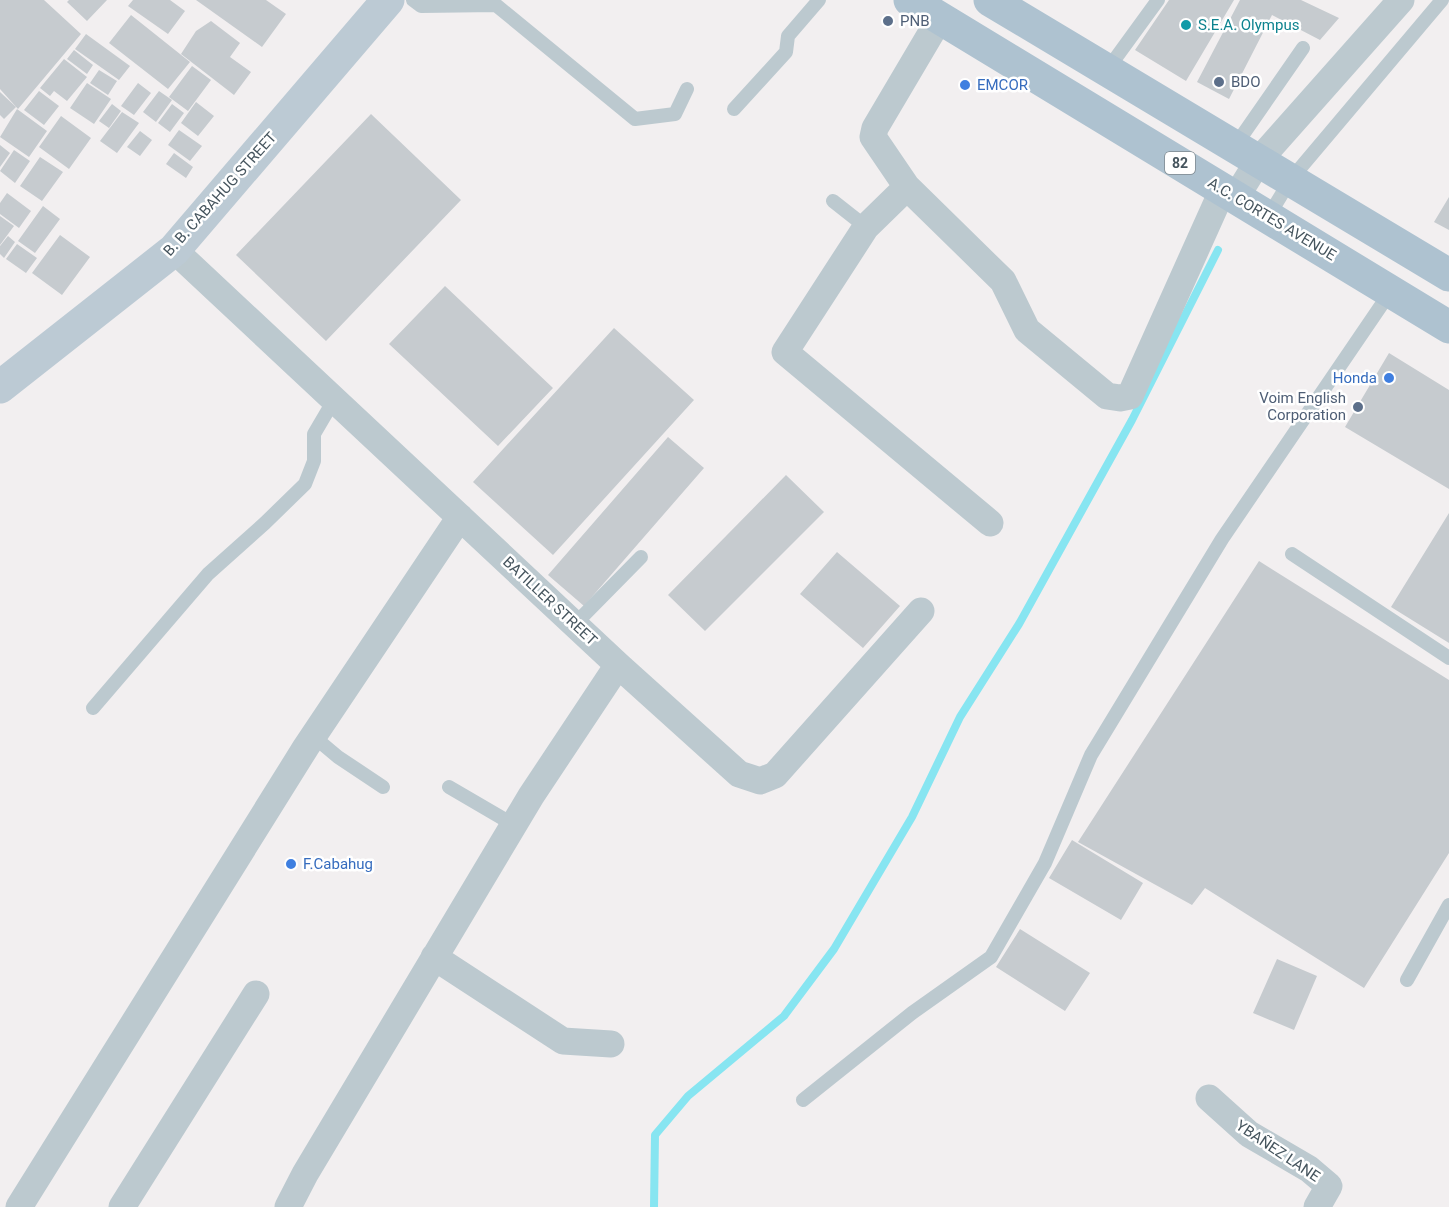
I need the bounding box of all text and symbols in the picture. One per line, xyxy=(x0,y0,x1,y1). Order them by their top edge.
place label: PNB xyxy=(900,12,930,30)
marker: PNB xyxy=(881,14,895,28)
place label: S.E.A. Olympus xyxy=(1198,16,1299,34)
marker: S.E.A. Olympus xyxy=(1179,18,1193,32)
place label: BDO xyxy=(1231,73,1261,91)
marker: BDO xyxy=(1212,75,1226,89)
place label: EMCOR xyxy=(977,76,1028,94)
marker: EMCOR xyxy=(958,78,972,92)
street label: B. B. CABAHUG STREET xyxy=(160,128,280,260)
road number: 82 xyxy=(1165,152,1195,174)
street label: A.C. CORTES AVENUE xyxy=(1205,174,1340,265)
place label: Honda xyxy=(1333,369,1377,387)
marker: Honda xyxy=(1382,371,1396,385)
place label: Voim English Corporation xyxy=(1259,389,1346,424)
marker: Voim English Corporation xyxy=(1351,400,1365,414)
street label: BATILLER STREET xyxy=(499,553,601,649)
place label: F.Cabahug xyxy=(303,855,373,873)
marker: F.Cabahug xyxy=(284,857,298,871)
street label: YBAÑEZ LANE xyxy=(1233,1116,1324,1186)

